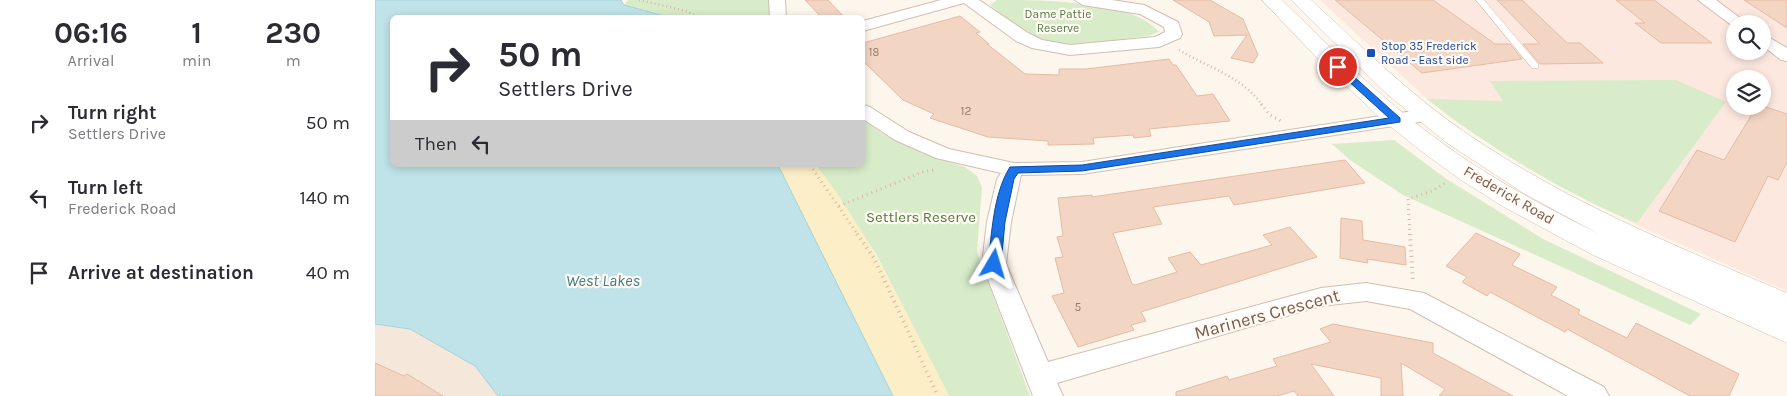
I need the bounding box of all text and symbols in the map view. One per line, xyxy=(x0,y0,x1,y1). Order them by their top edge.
park label: Dame Pattie Reserve xyxy=(1025,7,1091,35)
text: 06:16 xyxy=(54,15,128,51)
text: 1 xyxy=(191,15,202,51)
text: 230 xyxy=(265,15,321,51)
map controls xyxy=(1726,15,1771,115)
button: search xyxy=(1726,15,1771,60)
text: 50 m xyxy=(498,34,583,75)
icon: right xyxy=(415,35,480,100)
place label: Stop 35 Frederick Road - East side xyxy=(1381,39,1477,67)
house number: 18 xyxy=(869,46,879,59)
pin xyxy=(1317,46,1359,88)
marker: Stop 35 Frederick Road - East side xyxy=(1365,47,1377,59)
text: Arrival xyxy=(68,51,114,70)
text: min xyxy=(182,51,211,70)
text: m xyxy=(286,51,301,70)
icon: arrive xyxy=(1324,53,1352,81)
button: layers xyxy=(1726,70,1771,115)
text: Settlers Drive xyxy=(498,76,633,102)
text: Turn right xyxy=(68,102,157,124)
house number: 12 xyxy=(961,104,972,118)
icon: right xyxy=(25,109,53,137)
text: 50 m xyxy=(306,112,350,134)
text: Settlers Drive xyxy=(68,124,166,143)
icon: left xyxy=(467,130,495,158)
text: Then xyxy=(415,133,457,155)
street label: Frederick Road xyxy=(1460,162,1558,228)
text: Turn left xyxy=(68,177,143,199)
icon: left xyxy=(25,184,53,212)
text: 140 m xyxy=(300,187,350,209)
text: Frederick Road xyxy=(68,199,177,218)
park label: Settlers Reserve xyxy=(866,208,976,226)
position arrow xyxy=(967,237,1019,289)
icon: arrive xyxy=(25,259,53,287)
text: Arrive at destination xyxy=(68,262,254,284)
text: 40 m xyxy=(306,262,350,284)
water label: West Lakes xyxy=(566,271,640,290)
street label: Mariners Crescent xyxy=(1192,284,1342,344)
house number: 5 xyxy=(1075,300,1082,314)

